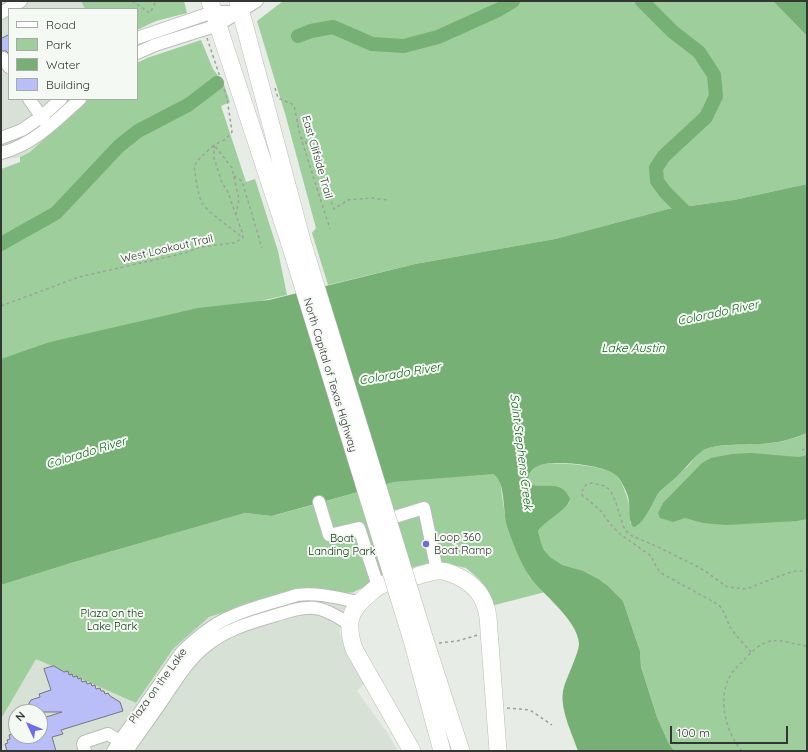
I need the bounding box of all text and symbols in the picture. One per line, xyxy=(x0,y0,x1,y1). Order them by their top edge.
legend xyxy=(8,8,138,100)
text: Road xyxy=(46,17,76,32)
text: Park xyxy=(46,37,71,52)
text: Water xyxy=(46,57,80,72)
text: Building xyxy=(46,77,90,92)
street label: East Clifside Trail xyxy=(299,114,335,200)
street label: West Lookout Trail xyxy=(119,232,215,266)
street label: North Capital of Texas Highway xyxy=(300,296,360,454)
water label: Colorado River xyxy=(676,297,760,329)
water label: Lake Austin xyxy=(601,341,665,355)
water label: Colorado River xyxy=(358,360,442,388)
water label: Saint Stephens Creek xyxy=(507,393,535,511)
water label: Colorado River xyxy=(44,434,128,472)
place label: Loop 360 Boat Ramp xyxy=(434,531,492,557)
park label: Boat Landing Park xyxy=(308,532,376,558)
marker: Loop 360 Boat Ramp xyxy=(421,539,431,549)
park label: Plaza on the Lake Park xyxy=(81,607,143,633)
street label: Plaza on the Lake xyxy=(126,646,190,726)
north arrow xyxy=(8,704,48,744)
text: N xyxy=(12,709,28,724)
scale bar xyxy=(672,718,790,744)
text: 100 m xyxy=(677,725,710,740)

